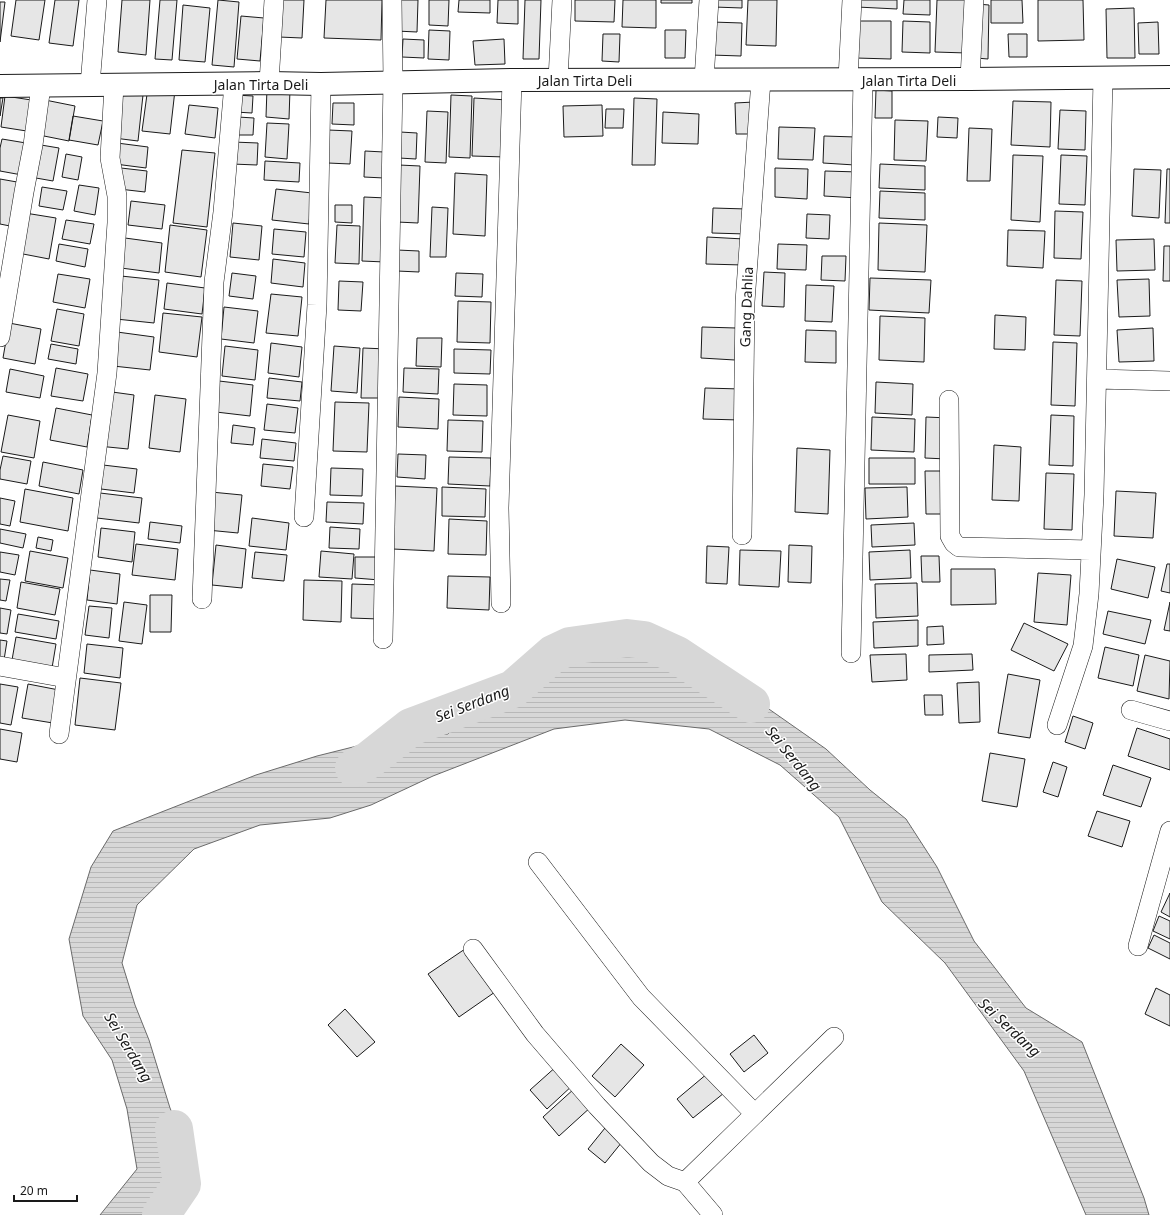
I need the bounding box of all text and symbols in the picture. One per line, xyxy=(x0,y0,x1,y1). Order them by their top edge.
street label: Jalan Tirta Deli xyxy=(536,71,632,90)
street label: Jalan Tirta Deli xyxy=(860,71,956,90)
street label: Jalan Tirta Deli xyxy=(212,75,308,94)
street label: Gang Dahlia xyxy=(735,266,757,348)
water label: Sei Serdang xyxy=(432,680,512,726)
water label: Sei Serdang xyxy=(762,721,827,795)
water label: Sei Serdang xyxy=(975,993,1046,1061)
water label: Sei Serdang xyxy=(100,1008,158,1086)
scale bar xyxy=(14,1177,77,1203)
text: 20 m xyxy=(20,1182,48,1199)

